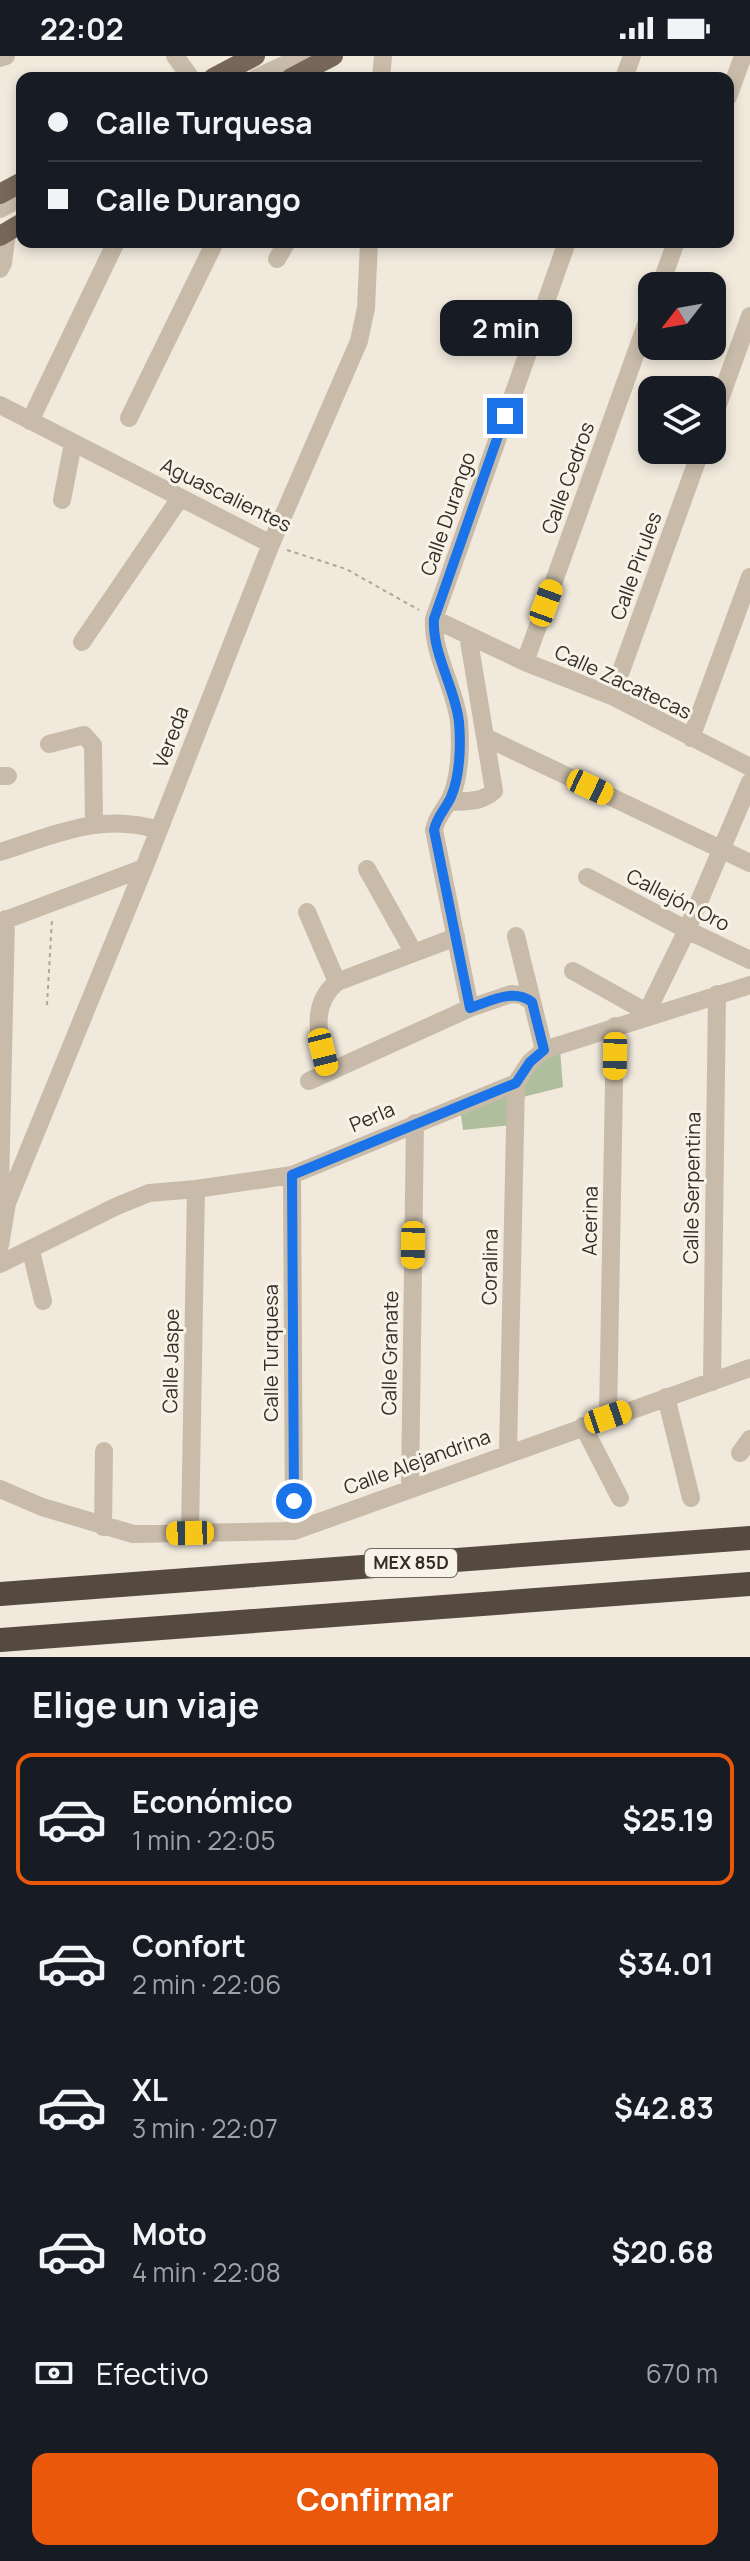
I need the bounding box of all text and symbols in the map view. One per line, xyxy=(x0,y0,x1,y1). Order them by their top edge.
text: 22:02 xyxy=(40,8,124,49)
text: Calle Turquesa xyxy=(96,102,313,143)
text: Calle Durango xyxy=(96,179,301,220)
north arrow xyxy=(638,272,726,360)
map controls xyxy=(638,272,726,464)
callout: 2 min xyxy=(439,300,571,356)
text: 2 min xyxy=(472,310,540,346)
button: layers xyxy=(638,376,726,464)
route end xyxy=(487,398,523,434)
street label: Calle Cedros xyxy=(535,418,600,538)
street label: Calle Durango xyxy=(414,448,481,579)
street label: Aguascalientes xyxy=(156,451,296,538)
street label: Calle Pirules xyxy=(603,508,668,624)
car xyxy=(527,576,565,630)
street label: Calle Zacatecas xyxy=(550,638,696,725)
street label: Vereda xyxy=(146,702,195,772)
car xyxy=(563,766,617,808)
street label: Callejón Oro xyxy=(622,862,735,937)
car xyxy=(306,1026,340,1078)
car xyxy=(603,1032,627,1080)
street label: Perla xyxy=(345,1095,399,1138)
street label: Calle Serpentina xyxy=(677,1112,706,1264)
street label: Acerina xyxy=(575,1186,604,1256)
car xyxy=(401,1221,425,1269)
street label: Coralina xyxy=(475,1229,504,1305)
street label: Calle Turquesa xyxy=(257,1284,284,1422)
street label: Calle Granate xyxy=(375,1290,404,1416)
street label: Calle Jaspe xyxy=(156,1308,185,1414)
car xyxy=(581,1398,635,1436)
street label: Calle Alejandrina xyxy=(340,1422,494,1501)
route start xyxy=(276,1483,312,1519)
car xyxy=(166,1521,214,1545)
road number: MEX 85D xyxy=(365,1549,457,1577)
text: Elige un viaje xyxy=(32,1680,259,1729)
text: Económico xyxy=(132,1781,293,1822)
icon: car xyxy=(36,1783,108,1855)
text: $25.19 xyxy=(622,1799,714,1840)
text: 1 min · 22:05 xyxy=(132,1822,275,1858)
text: Confort xyxy=(132,1925,246,1966)
icon: car xyxy=(36,1927,108,1999)
text: $34.01 xyxy=(618,1943,714,1984)
text: 2 min · 22:06 xyxy=(132,1966,281,2002)
text: XL xyxy=(132,2069,168,2110)
icon: car xyxy=(36,2071,108,2143)
text: $42.83 xyxy=(614,2087,714,2128)
text: 3 min · 22:07 xyxy=(132,2110,278,2146)
text: Moto xyxy=(132,2213,207,2254)
icon: car xyxy=(36,2215,108,2287)
text: $20.68 xyxy=(611,2231,714,2272)
text: 4 min · 22:08 xyxy=(132,2254,281,2290)
icon: cash xyxy=(32,2351,76,2395)
text: Efectivo xyxy=(96,2353,209,2394)
text: 670 m xyxy=(646,2355,718,2391)
button: Confirmar xyxy=(32,2453,718,2545)

